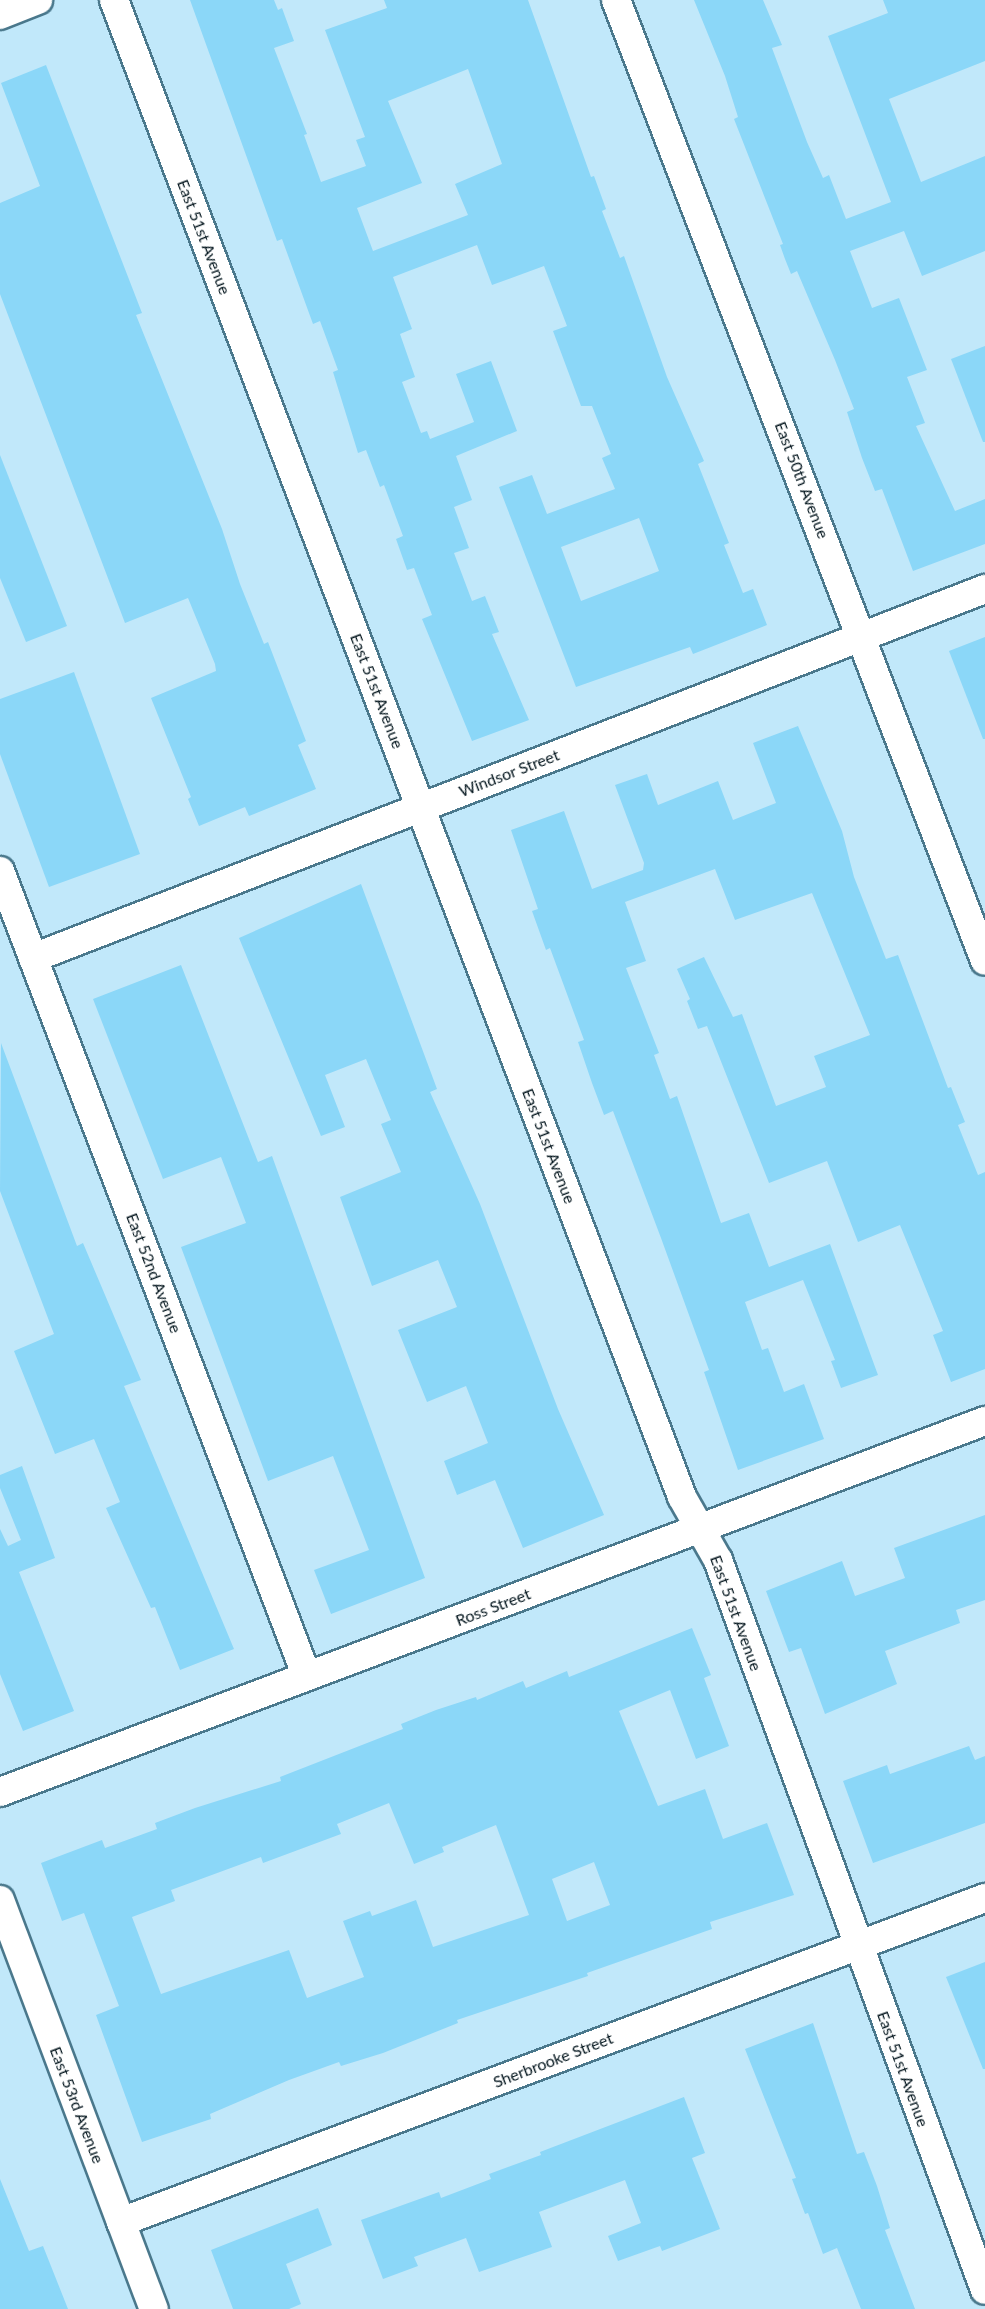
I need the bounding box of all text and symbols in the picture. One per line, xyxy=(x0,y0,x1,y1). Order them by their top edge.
street label: East 51st Avenue xyxy=(173,177,235,297)
street label: East 50th Avenue xyxy=(771,419,833,541)
street label: East 51st Avenue xyxy=(346,631,408,751)
street label: Windsor Street xyxy=(456,745,562,801)
street label: East 51st Avenue xyxy=(518,1086,580,1206)
street label: East 52nd Avenue xyxy=(122,1210,186,1336)
street label: East 51st Avenue xyxy=(706,1552,766,1674)
street label: Ross Street xyxy=(453,1584,533,1630)
street label: East 51st Avenue xyxy=(873,2008,933,2130)
street label: Sherbrooke Street xyxy=(490,2028,616,2092)
street label: East 53rd Avenue xyxy=(46,2044,108,2166)

